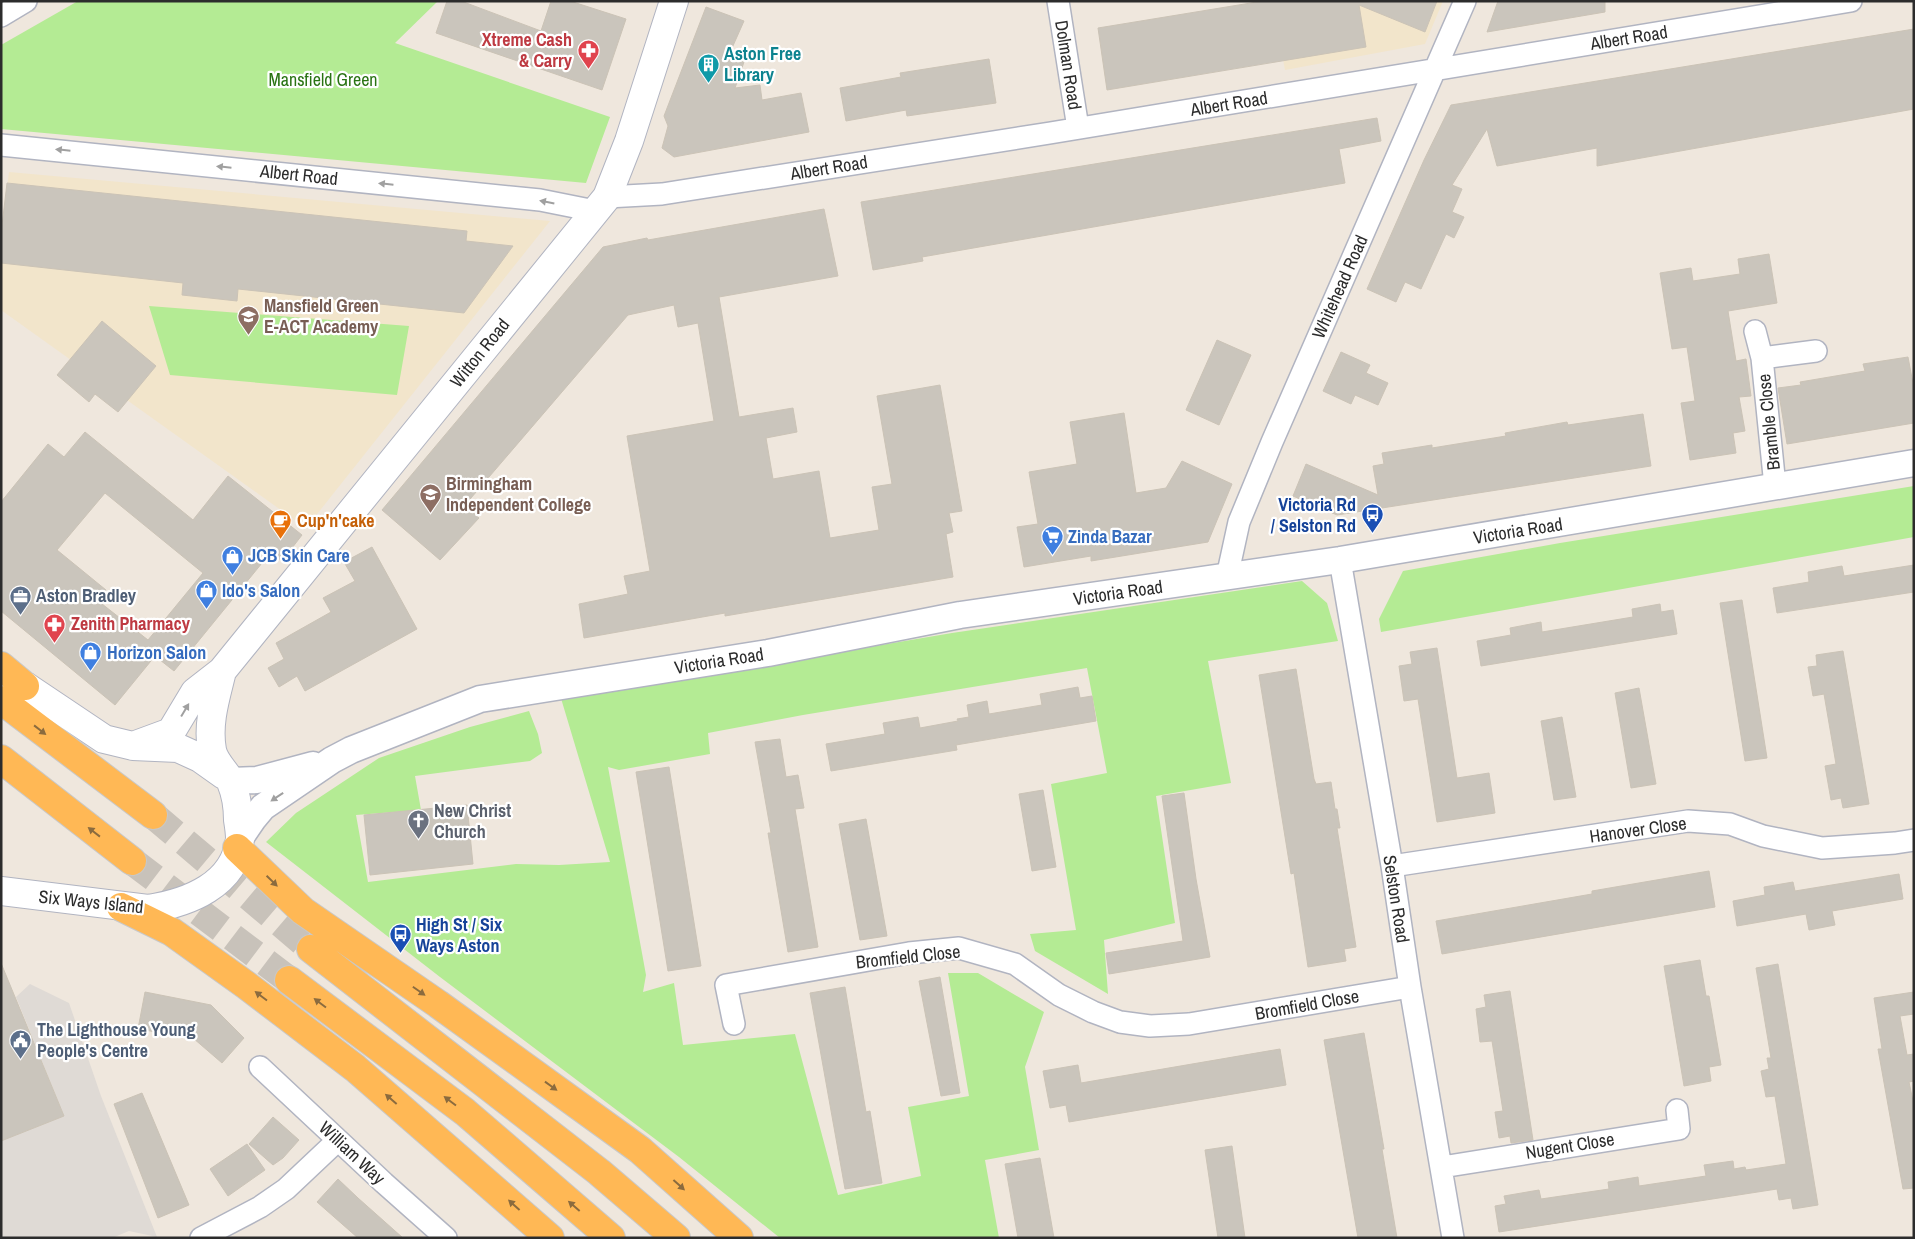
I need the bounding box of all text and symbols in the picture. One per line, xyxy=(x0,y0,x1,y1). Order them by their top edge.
street label: Dolman Road xyxy=(1049,18,1088,111)
street label: Albert Road xyxy=(1587,19,1669,56)
place label: Xtreme Cash & Carry xyxy=(482,27,573,73)
pharmacy icon: Xtreme Cash & Carry xyxy=(576,38,600,69)
place label: Aston Free Library xyxy=(724,41,801,87)
building icon: Aston Free Library xyxy=(696,52,720,83)
park label: Mansfield Green xyxy=(268,67,378,92)
street label: Albert Road xyxy=(1187,85,1269,122)
one-way arrow xyxy=(54,146,70,154)
street label: Albert Road xyxy=(787,149,869,186)
street label: Albert Road xyxy=(258,158,339,191)
one-way arrow xyxy=(216,163,232,171)
one-way arrow xyxy=(378,180,394,188)
one-way arrow xyxy=(539,197,555,205)
street label: Whitehead Road xyxy=(1306,231,1373,342)
place label: Mansfield Green E-ACT Academy xyxy=(264,293,379,339)
school or university icon: Mansfield Green E-ACT Academy xyxy=(236,304,260,335)
street label: Witton Road xyxy=(444,313,515,392)
street label: Bramble Close xyxy=(1751,373,1786,471)
place label: Birmingham Independent College xyxy=(446,471,591,517)
school or university icon: Birmingham Independent College xyxy=(418,482,442,513)
place label: Victoria Rd / Selston Rd xyxy=(1271,492,1356,538)
bus stop icon: Victoria Rd / Selston Rd xyxy=(1360,503,1384,534)
place label: Cup'n'cake xyxy=(297,508,375,533)
cafe icon: Cup'n'cake xyxy=(269,509,293,540)
street label: Victoria Road xyxy=(1472,511,1564,550)
place label: Zinda Bazar xyxy=(1068,524,1152,549)
supermarket icon: Zinda Bazar xyxy=(1040,525,1064,556)
place label: JCB Skin Care xyxy=(248,543,350,568)
shop icon: JCB Skin Care xyxy=(220,544,244,575)
street label: Victoria Road xyxy=(1072,574,1164,611)
place label: Ido's Salon xyxy=(222,578,300,603)
shop icon: Ido's Salon xyxy=(194,579,218,610)
place label: Aston Bradley xyxy=(36,583,137,608)
office icon: Aston Bradley xyxy=(8,584,32,615)
place label: Zenith Pharmacy xyxy=(71,611,191,636)
pharmacy icon: Zenith Pharmacy xyxy=(43,612,67,643)
place label: Horizon Salon xyxy=(107,640,206,665)
shop icon: Horizon Salon xyxy=(79,641,103,672)
street label: Victoria Road xyxy=(673,641,765,680)
one-way arrow xyxy=(180,703,189,716)
one-way arrow xyxy=(33,725,47,735)
one-way arrow xyxy=(271,792,284,802)
place label: New Christ Church xyxy=(434,798,511,844)
church icon: New Christ Church xyxy=(406,809,430,840)
street label: Hanover Close xyxy=(1588,810,1688,849)
one-way arrow xyxy=(88,826,101,837)
street label: Selston Road xyxy=(1377,853,1416,945)
one-way arrow xyxy=(266,875,278,887)
street label: Six Ways Island xyxy=(37,884,145,919)
place label: High St / Six Ways Aston xyxy=(416,912,503,958)
bus stop icon: High St / Six Ways Aston xyxy=(388,923,412,954)
street label: Bromfield Close xyxy=(854,939,961,974)
street label: Bromfield Close xyxy=(1253,983,1361,1026)
one-way arrow xyxy=(412,986,426,996)
one-way arrow xyxy=(255,991,268,1002)
one-way arrow xyxy=(314,998,327,1009)
place label: The Lighthouse Young People's Centre xyxy=(37,1017,196,1063)
public building icon: The Lighthouse Young People's Centre xyxy=(9,1028,33,1059)
one-way arrow xyxy=(544,1080,557,1091)
one-way arrow xyxy=(385,1093,397,1105)
one-way arrow xyxy=(443,1096,457,1106)
street label: William Way xyxy=(314,1115,391,1190)
street label: Nugent Close xyxy=(1524,1126,1616,1165)
one-way arrow xyxy=(673,1179,685,1191)
one-way arrow xyxy=(508,1199,520,1211)
one-way arrow xyxy=(568,1201,580,1212)

